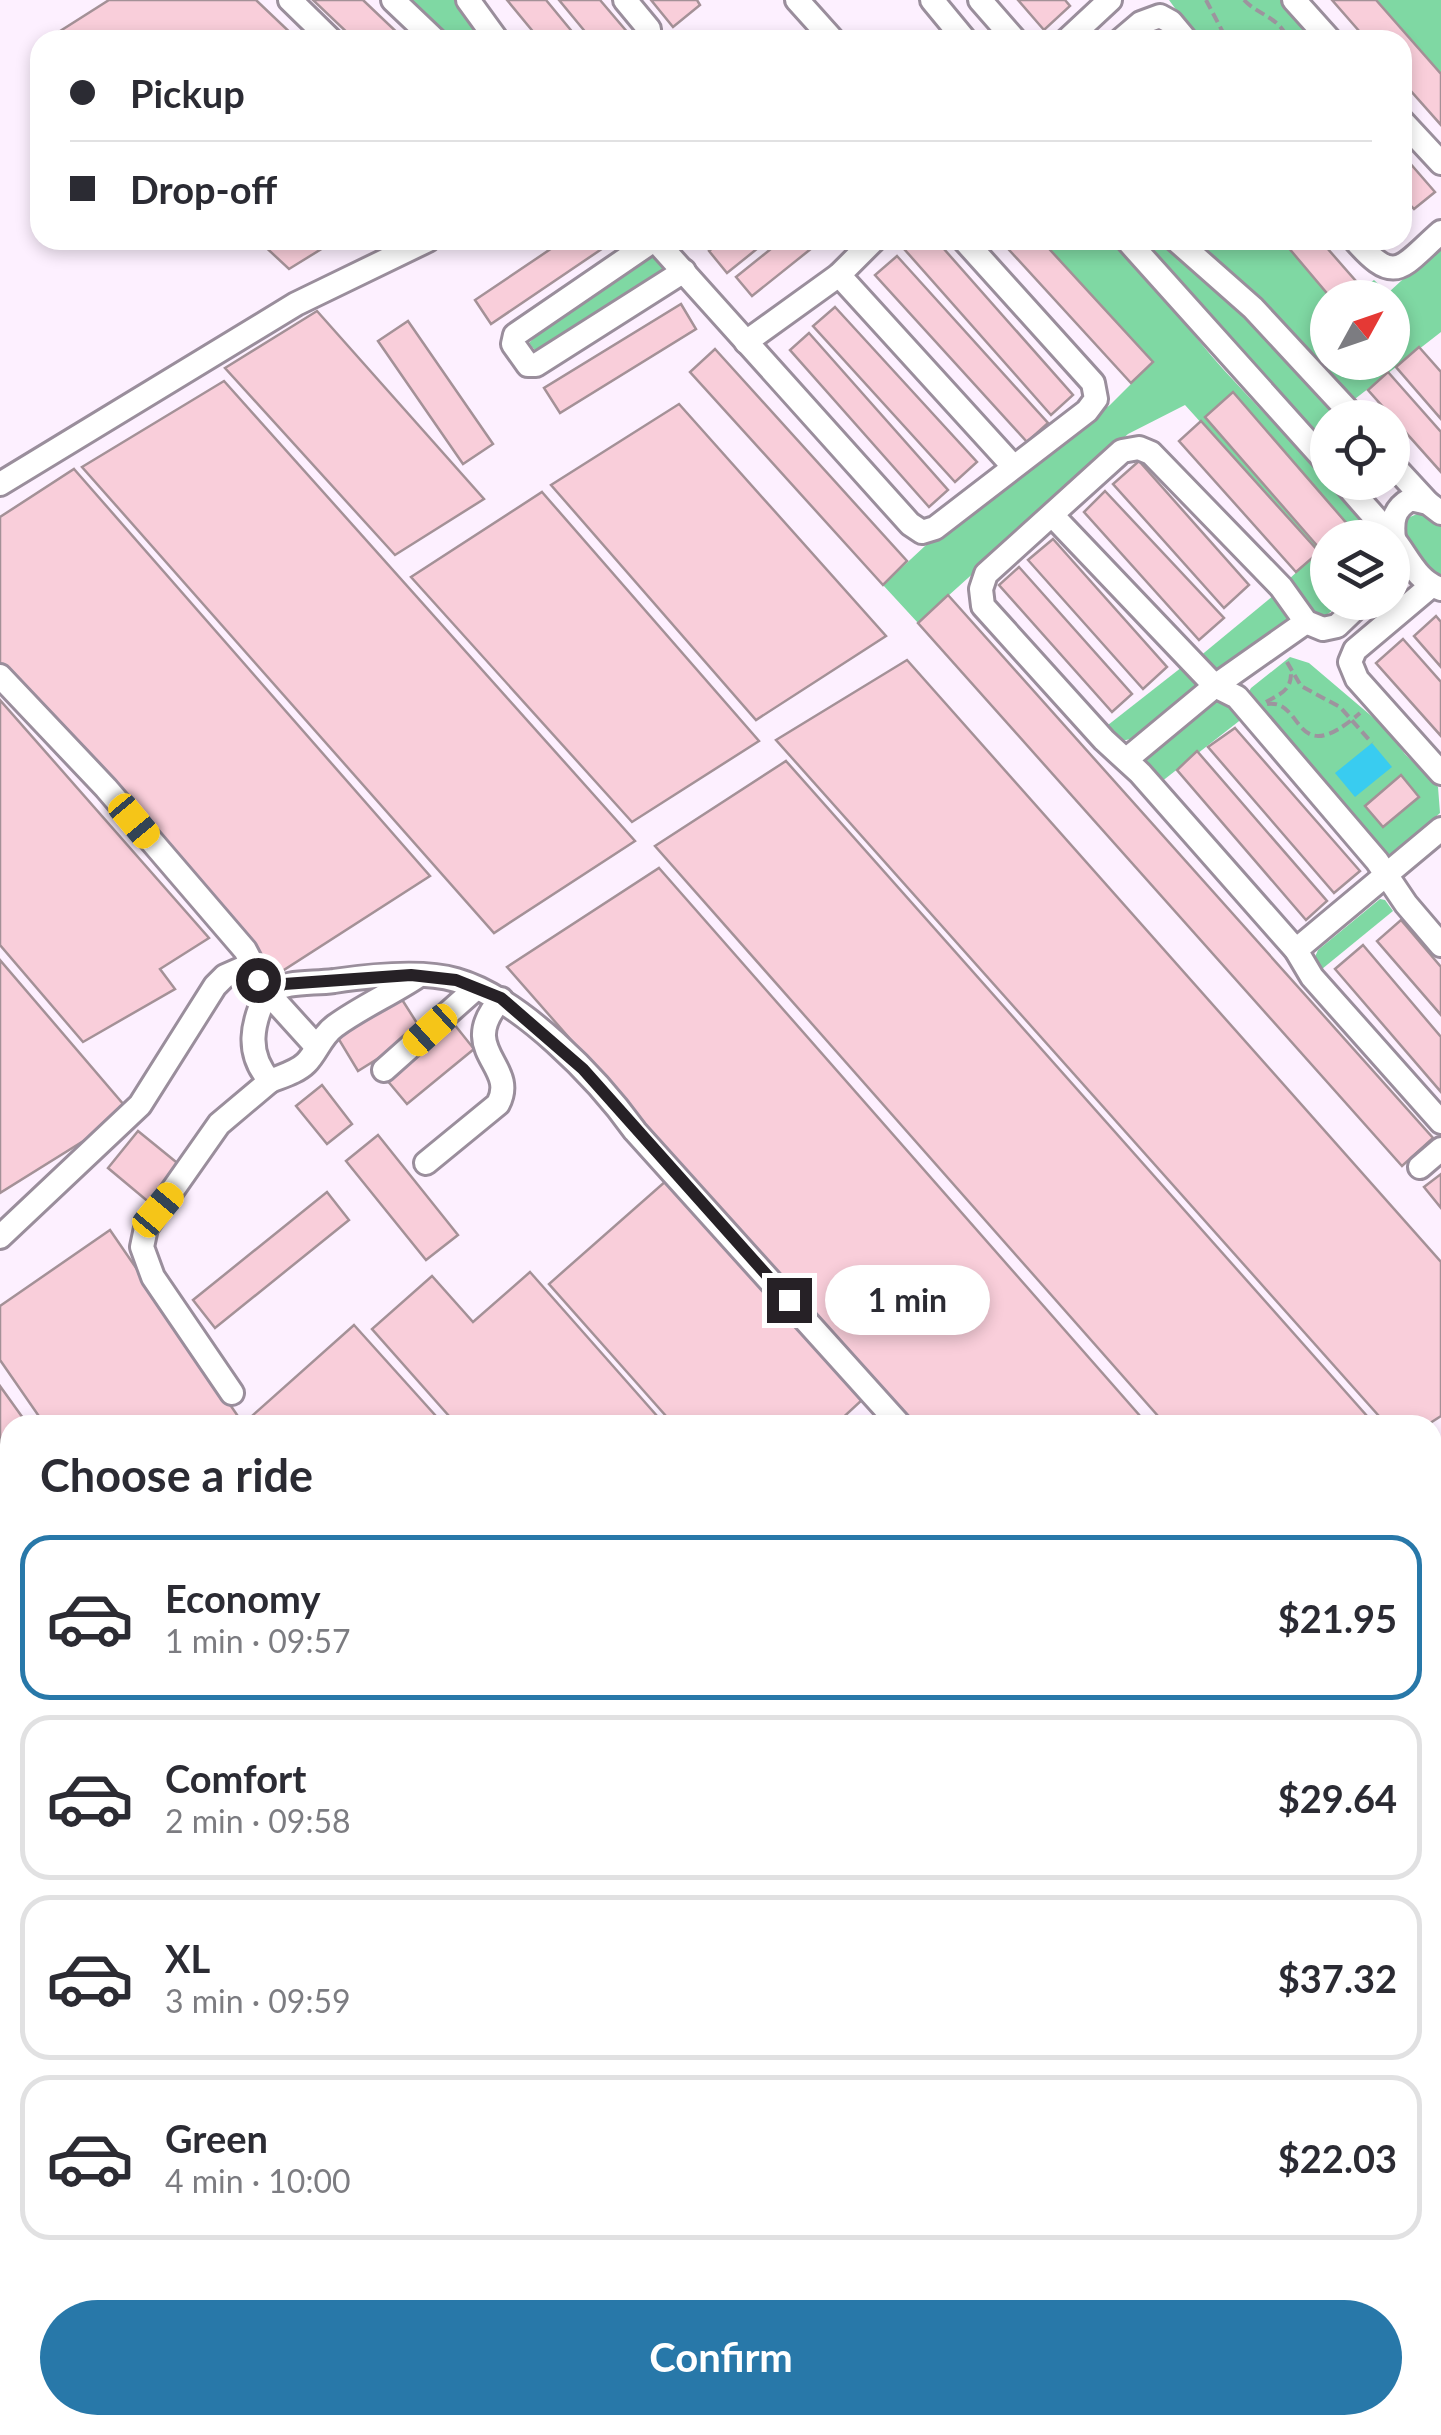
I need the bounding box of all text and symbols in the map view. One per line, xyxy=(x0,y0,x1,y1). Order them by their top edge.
text: Pickup xyxy=(130,70,245,116)
text: Drop-off xyxy=(130,166,277,212)
north arrow xyxy=(1310,280,1410,380)
map controls xyxy=(1310,280,1410,620)
button: locate xyxy=(1310,400,1410,500)
button: layers xyxy=(1310,520,1410,620)
car xyxy=(103,788,165,854)
route start xyxy=(236,958,281,1003)
car xyxy=(398,999,462,1061)
car xyxy=(127,1177,189,1243)
callout: 1 min xyxy=(824,1265,989,1335)
route end xyxy=(767,1278,812,1323)
text: 1 min xyxy=(868,1280,947,1319)
text: Choose a ride xyxy=(40,1448,313,1502)
icon: car xyxy=(45,1573,135,1663)
text: Economy xyxy=(165,1575,320,1621)
text: $21.95 xyxy=(1278,1595,1397,1641)
text: 1 min · 09:57 xyxy=(165,1621,351,1660)
icon: car xyxy=(45,1753,135,1843)
text: Comfort xyxy=(165,1755,306,1801)
text: $29.64 xyxy=(1278,1775,1397,1821)
text: 2 min · 09:58 xyxy=(165,1801,351,1840)
icon: car xyxy=(45,1933,135,2023)
text: XL xyxy=(165,1935,210,1981)
text: $37.32 xyxy=(1278,1955,1397,2001)
text: 3 min · 09:59 xyxy=(165,1981,351,2020)
icon: car xyxy=(45,2113,135,2203)
text: Green xyxy=(165,2115,268,2161)
text: $22.03 xyxy=(1278,2135,1397,2181)
text: 4 min · 10:00 xyxy=(165,2161,351,2200)
button: Confirm xyxy=(40,2300,1402,2415)

